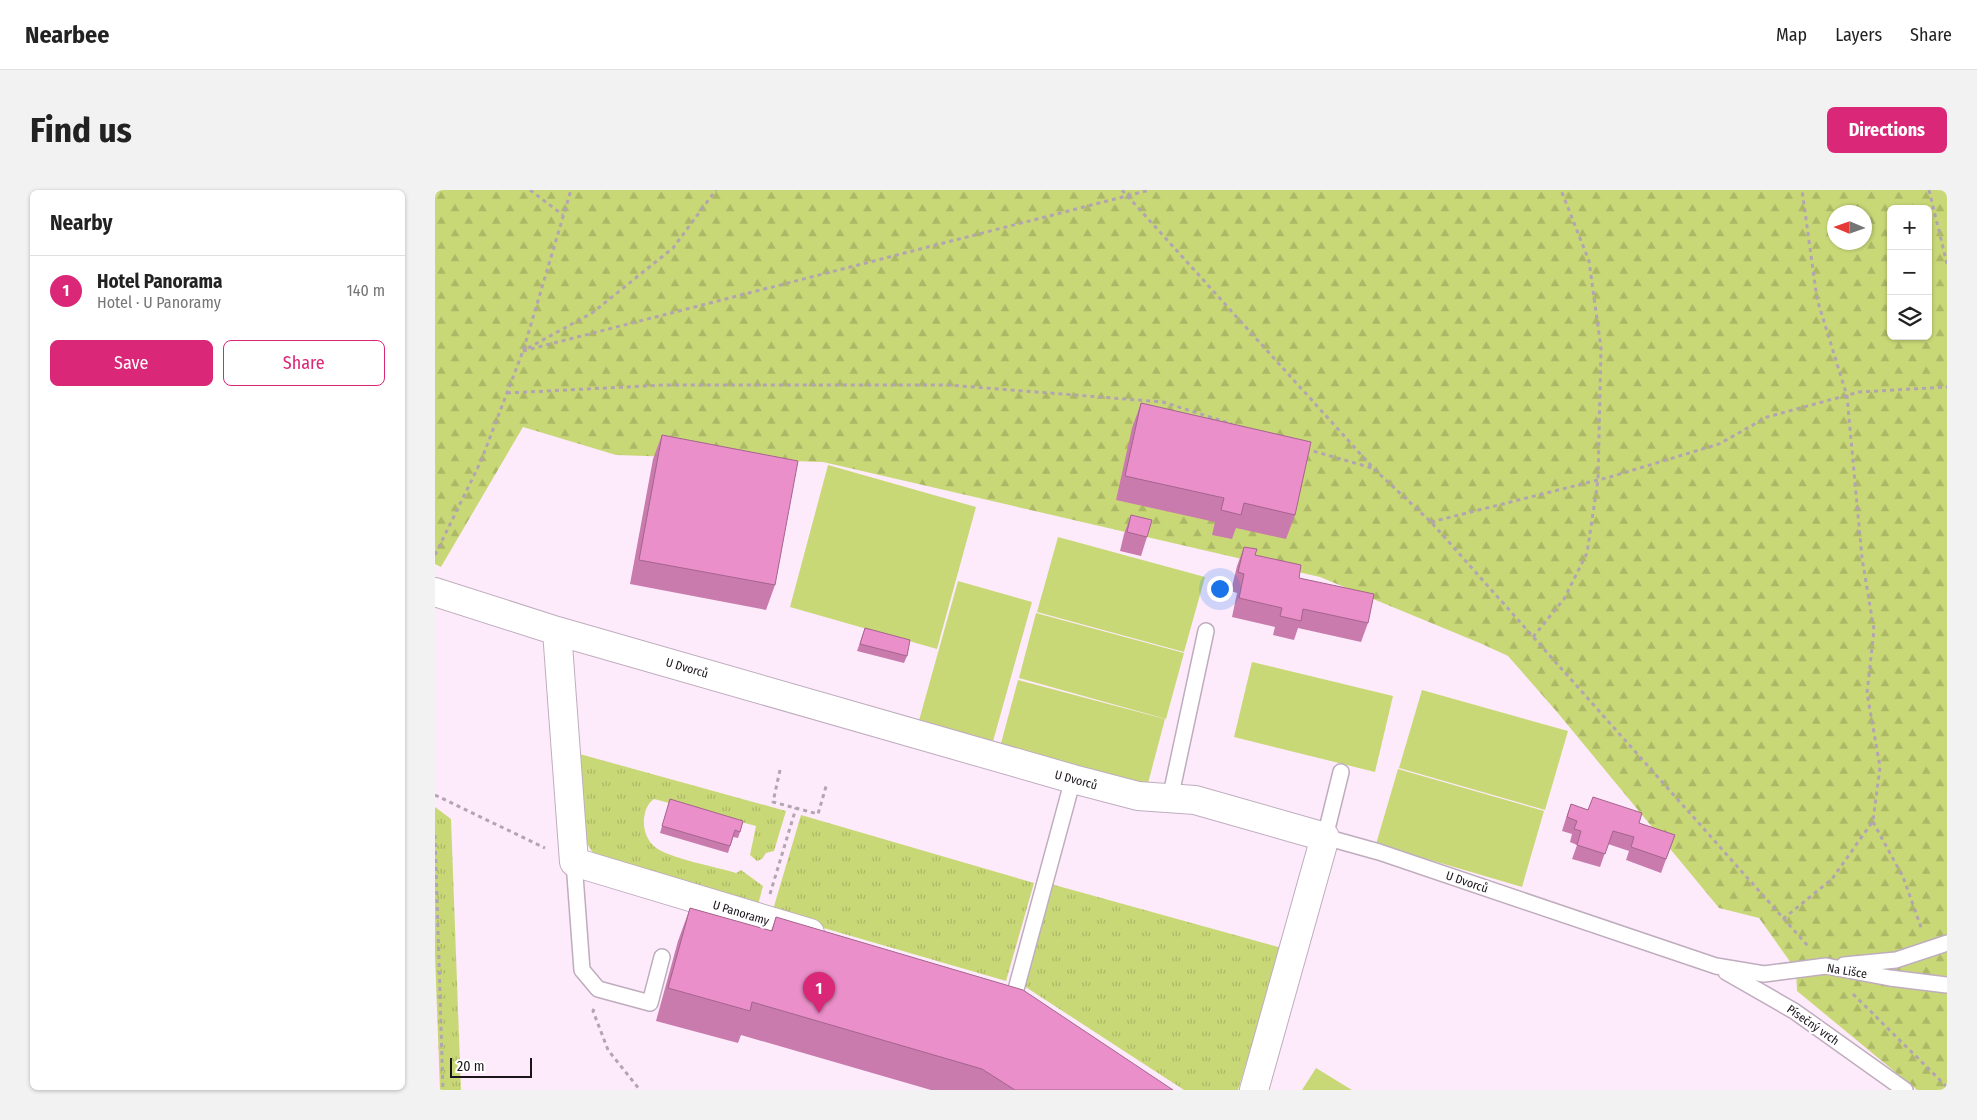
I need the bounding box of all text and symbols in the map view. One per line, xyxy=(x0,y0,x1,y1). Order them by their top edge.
text: Nearbee xyxy=(25,21,109,49)
text: Map xyxy=(1776,24,1807,46)
text: Layers xyxy=(1835,24,1882,46)
text: Share xyxy=(1910,24,1952,46)
button: Directions xyxy=(1827,107,1947,153)
text: Find us xyxy=(30,109,132,151)
north arrow xyxy=(1827,205,1872,250)
map controls xyxy=(1887,205,1932,340)
button: + xyxy=(1887,205,1932,250)
text: Nearby xyxy=(50,210,112,236)
button: − xyxy=(1887,250,1932,295)
text: Hotel Panorama xyxy=(97,270,222,293)
text: 1 xyxy=(63,281,69,300)
text: 140 m xyxy=(347,281,385,300)
text: Hotel · U Panoramy xyxy=(97,293,221,312)
button: layers xyxy=(1887,295,1932,340)
button: Save xyxy=(50,340,213,386)
button: Share xyxy=(223,340,385,386)
your location xyxy=(1207,576,1233,602)
street label: U Dvorců xyxy=(664,655,710,681)
street label: U Dvorců xyxy=(1053,768,1099,792)
street label: U Dvorců xyxy=(1444,868,1490,896)
street label: U Panoramy xyxy=(711,898,772,928)
street label: Na Lišce xyxy=(1826,961,1868,981)
pin: 1 xyxy=(803,972,835,1013)
street label: Písečný vrch xyxy=(1784,1002,1842,1048)
scale bar xyxy=(450,1055,533,1078)
text: 20 m xyxy=(457,1058,485,1075)

